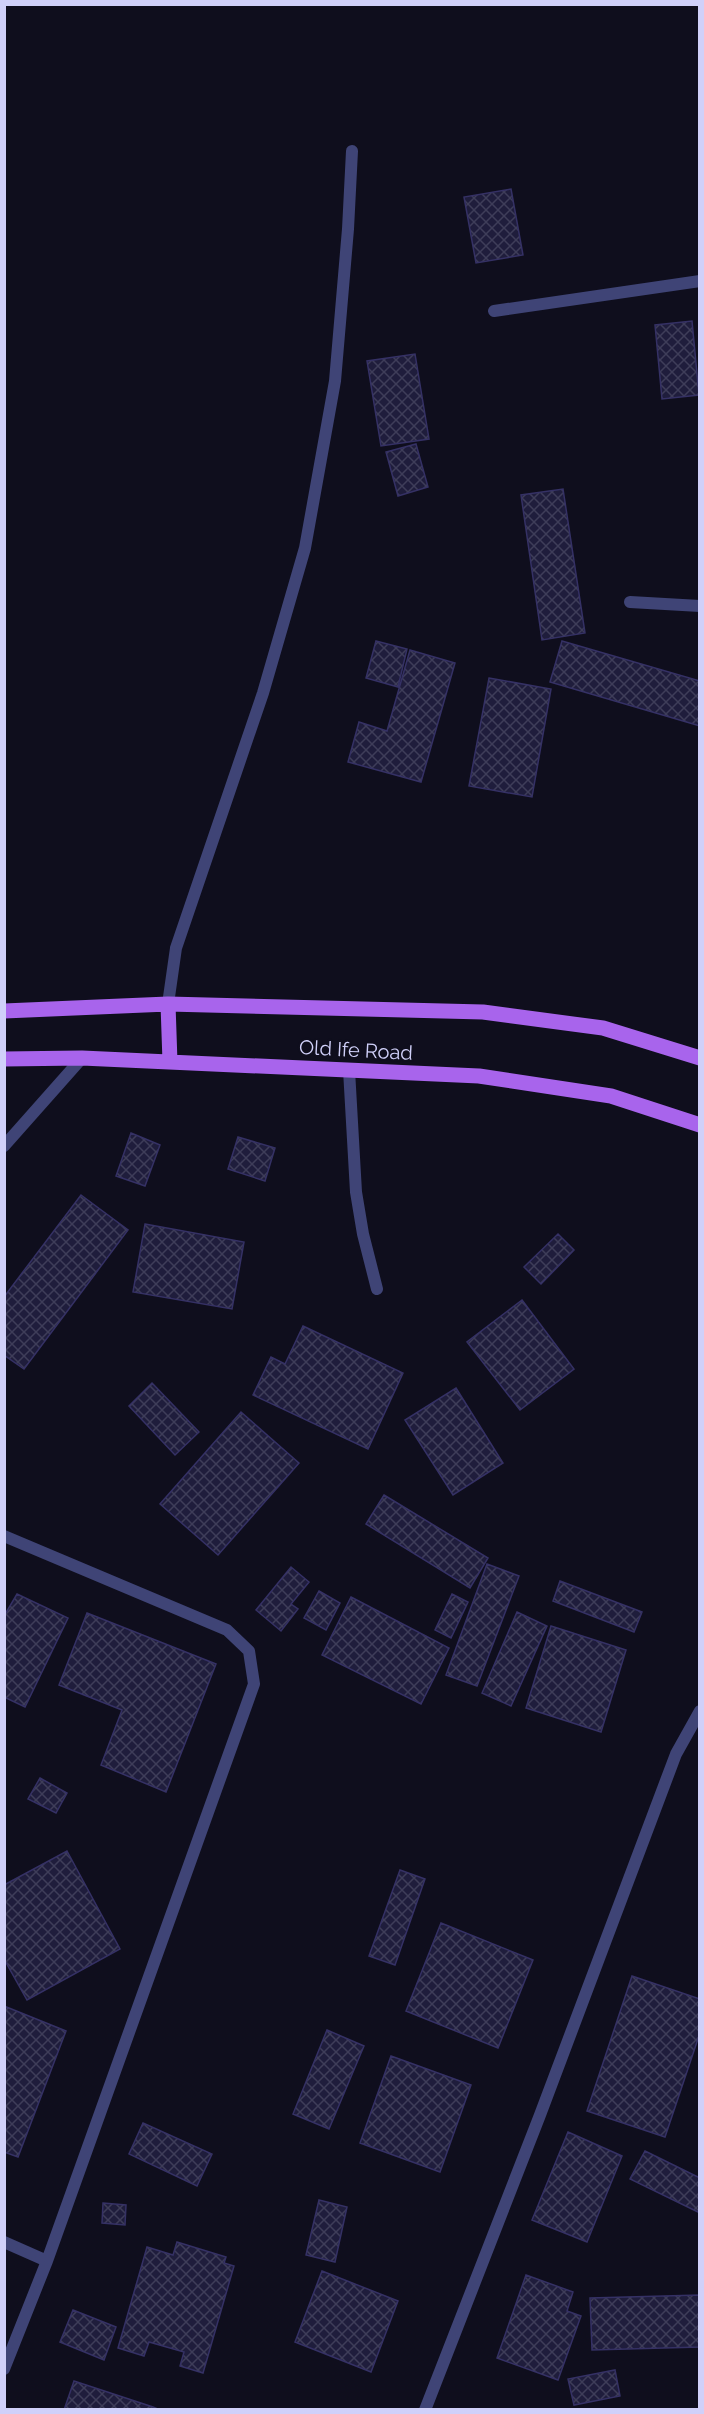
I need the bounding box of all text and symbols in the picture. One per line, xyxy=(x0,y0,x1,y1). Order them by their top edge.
street label: Old Ife Road xyxy=(298,1035,414,1065)

